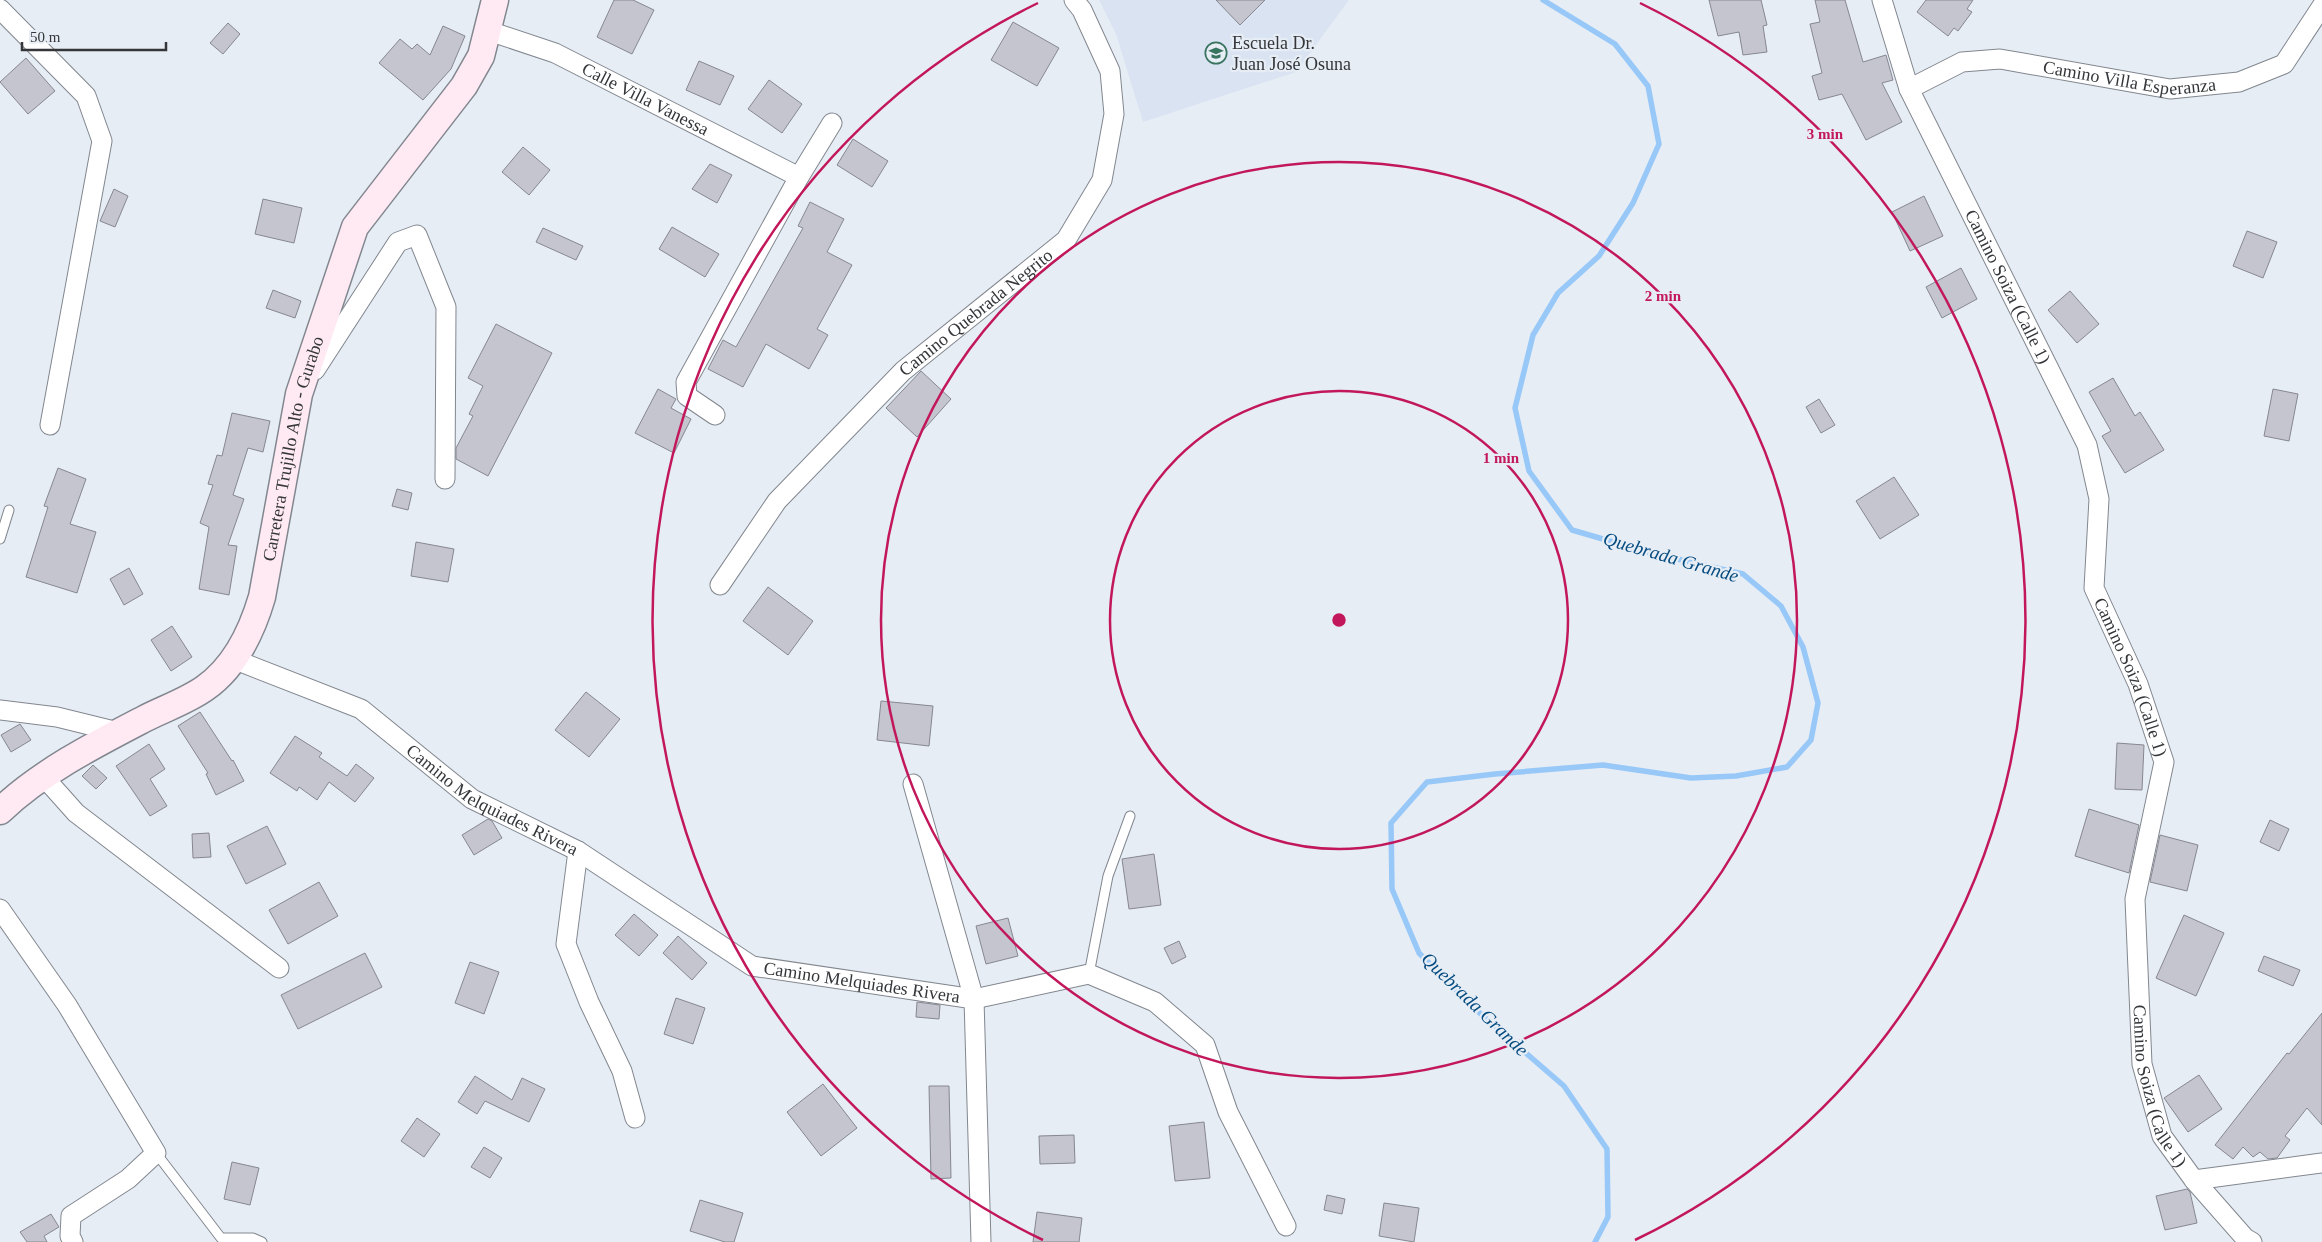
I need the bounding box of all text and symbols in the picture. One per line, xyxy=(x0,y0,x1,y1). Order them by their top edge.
scale bar xyxy=(22,20,166,52)
text: 50 m xyxy=(30,29,61,45)
place label: Escuela Dr. Juan José Osuna xyxy=(1232,33,1351,74)
school or university icon: Escuela Dr. Juan José Osuna xyxy=(1204,41,1228,65)
street label: Camino Villa Esperanza xyxy=(2042,57,2217,99)
street label: Calle Villa Vanessa xyxy=(579,58,712,139)
text: 3 min xyxy=(1807,126,1844,142)
street label: Camino Soiza (Calle 1) xyxy=(1961,206,2055,367)
street label: Camino Quebrada Negrito xyxy=(895,245,1057,380)
text: 2 min xyxy=(1645,288,1682,304)
street label: Carretera Trujillo Alto - Gurabo xyxy=(259,334,328,563)
text: 1 min xyxy=(1483,450,1520,466)
water label: Quebrada Grande xyxy=(1601,528,1741,586)
street label: Camino Soiza (Calle 1) xyxy=(2090,594,2171,759)
centre of rings xyxy=(1330,611,1348,629)
street label: Camino Melquiades Rivera xyxy=(402,740,581,859)
water label: Quebrada Grande xyxy=(1417,948,1533,1060)
street label: Camino Melquiades Rivera xyxy=(762,958,961,1007)
street label: Camino Soiza (Calle 1) xyxy=(2129,1004,2191,1171)

